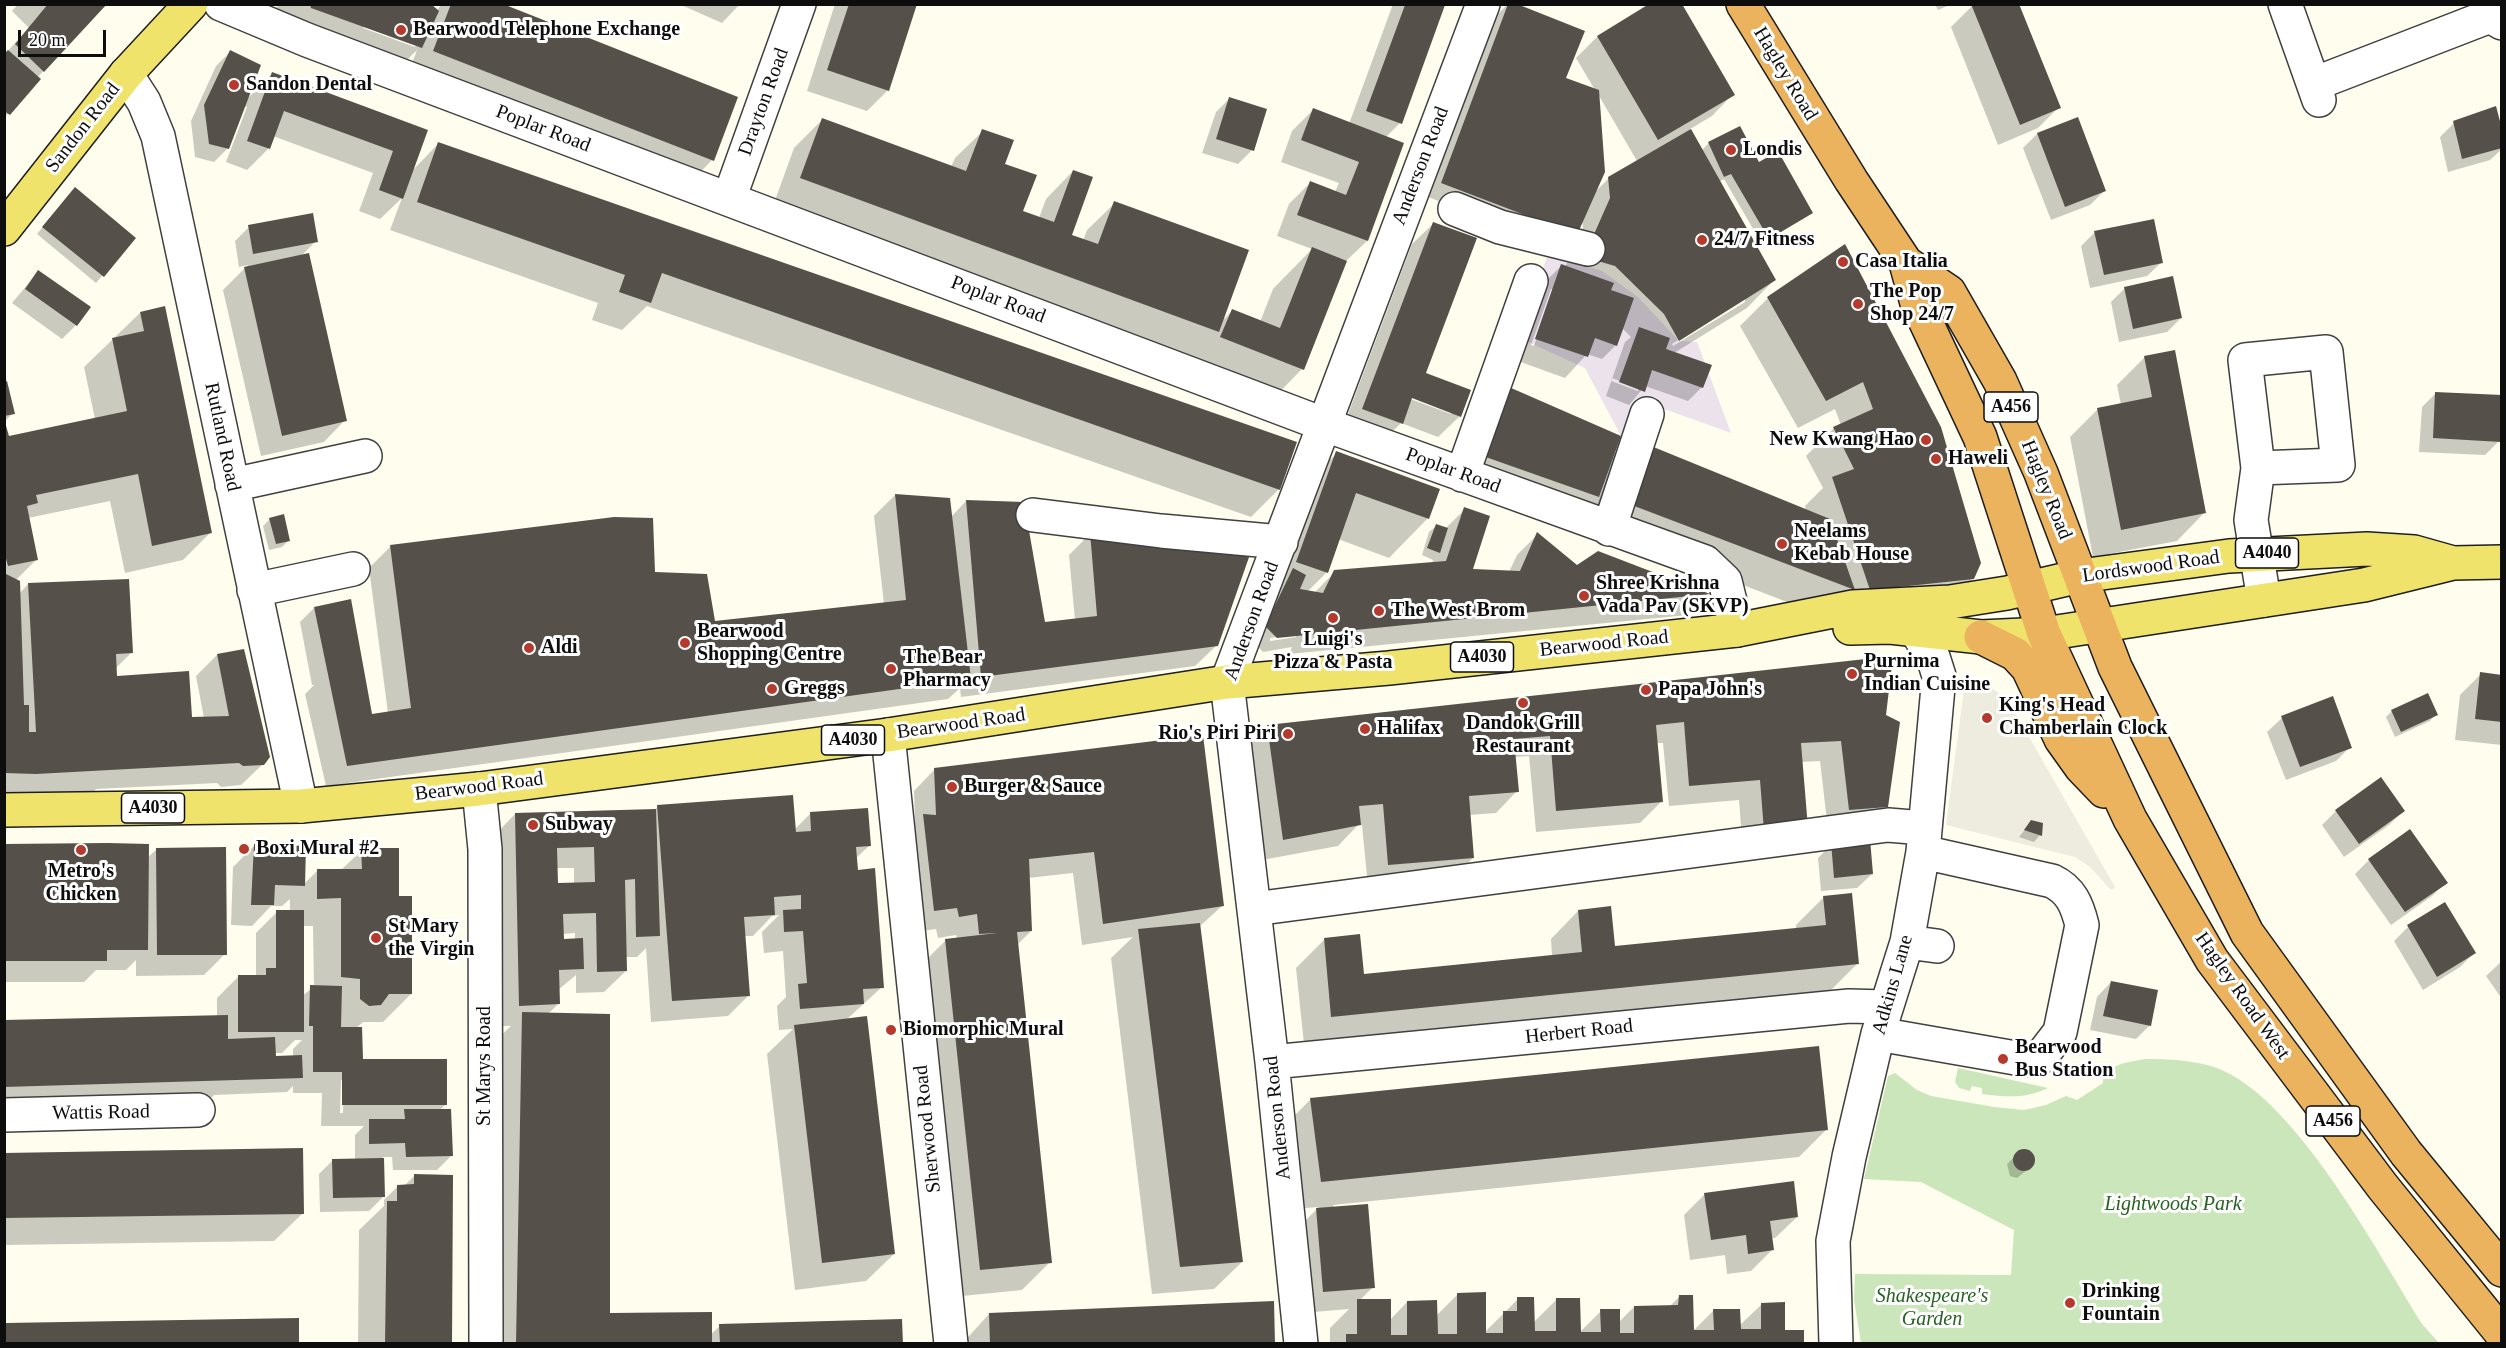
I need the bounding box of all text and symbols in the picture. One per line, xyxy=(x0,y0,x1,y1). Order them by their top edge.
scale bar xyxy=(21,18,110,56)
place label: Bearwood Telephone Exchange xyxy=(413,18,680,42)
marker: Bearwood Telephone Exchange xyxy=(394,23,408,37)
street label: Hagley Road xyxy=(1748,23,1822,125)
text: 20 m xyxy=(29,30,66,50)
street label: Drayton Road xyxy=(733,45,795,159)
place label: Sandon Dental xyxy=(246,73,372,97)
street label: Sandon Road xyxy=(41,78,125,178)
marker: Sandon Dental xyxy=(227,78,241,92)
street label: Poplar Road xyxy=(492,100,594,158)
street label: Anderson Road xyxy=(1387,103,1455,229)
place label: Londis xyxy=(1743,138,1802,162)
marker: Londis xyxy=(1724,143,1738,157)
place label: 24/7 Fitness xyxy=(1714,228,1815,252)
marker: 24/7 Fitness xyxy=(1695,233,1709,247)
place label: Casa Italia xyxy=(1855,250,1948,274)
marker: Casa Italia xyxy=(1836,255,1850,269)
street label: Poplar Road xyxy=(947,271,1049,329)
place label: The Pop Shop 24/7 xyxy=(1870,280,1954,327)
marker: The Pop Shop 24/7 xyxy=(1851,297,1865,311)
street label: Rutland Road xyxy=(199,380,245,494)
road number: A456 xyxy=(1984,392,2038,422)
place label: New Kwang Hao xyxy=(1770,428,1914,452)
marker: New Kwang Hao xyxy=(1919,433,1933,447)
street label: Hagley Road xyxy=(2015,437,2077,543)
street label: Poplar Road xyxy=(1402,443,1504,499)
place label: Haweli xyxy=(1948,447,2008,471)
marker: Haweli xyxy=(1929,452,1943,466)
place label: Neelams Kebab House xyxy=(1794,520,1909,567)
marker: Neelams Kebab House xyxy=(1775,537,1789,551)
road number: A4040 xyxy=(2236,538,2298,568)
street label: Lordswood Road xyxy=(2081,545,2221,589)
street label: Anderson Road xyxy=(1219,558,1285,684)
place label: Shree Krishna Vada Pav (SKVP) xyxy=(1596,572,1749,619)
marker: Shree Krishna Vada Pav (SKVP) xyxy=(1577,589,1591,603)
place label: The West Brom xyxy=(1391,599,1525,623)
marker: The West Brom xyxy=(1372,604,1386,618)
marker: Luigi's Pizza & Pasta xyxy=(1326,611,1340,625)
place label: Bearwood Shopping Centre xyxy=(697,620,842,667)
street label: Bearwood Road xyxy=(1538,625,1670,663)
place label: Luigi's Pizza & Pasta xyxy=(1274,628,1392,675)
place label: Aldi xyxy=(541,636,578,660)
marker: Bearwood Shopping Centre xyxy=(678,636,692,650)
marker: Aldi xyxy=(522,641,536,655)
road number: A4030 xyxy=(1450,642,1514,672)
place label: The Bear Pharmacy xyxy=(903,646,991,693)
place label: Purnima Indian Cuisine xyxy=(1864,650,1990,697)
marker: The Bear Pharmacy xyxy=(884,662,898,676)
marker: Purnima Indian Cuisine xyxy=(1845,667,1859,681)
place label: Greggs xyxy=(784,677,845,701)
place label: Papa John's xyxy=(1658,678,1762,702)
marker: Greggs xyxy=(765,682,779,696)
marker: Papa John's xyxy=(1639,683,1653,697)
place label: King's Head Chamberlain Clock xyxy=(1999,694,2167,741)
marker: Dandok Grill Restaurant xyxy=(1516,696,1530,710)
street label: Bearwood Road xyxy=(895,703,1027,745)
marker: King's Head Chamberlain Clock xyxy=(1980,711,1994,725)
place label: Dandok Grill Restaurant xyxy=(1466,712,1580,759)
place label: Halifax xyxy=(1377,717,1440,741)
place label: Rio's Piri Piri xyxy=(1158,722,1276,746)
marker: Halifax xyxy=(1358,722,1372,736)
road number: A4030 xyxy=(822,725,884,755)
marker: Rio's Piri Piri xyxy=(1281,727,1295,741)
street label: Bearwood Road xyxy=(413,767,545,807)
place label: Burger & Sauce xyxy=(964,775,1102,799)
marker: Burger & Sauce xyxy=(945,780,959,794)
road number: A4030 xyxy=(122,793,184,823)
place label: Subway xyxy=(545,813,613,837)
marker: Subway xyxy=(526,818,540,832)
place label: Boxi Mural #2 xyxy=(256,837,379,861)
marker: Boxi Mural #2 xyxy=(237,842,251,856)
marker: Metro's Chicken xyxy=(74,843,88,857)
place label: Metro's Chicken xyxy=(45,860,117,907)
place label: St Mary the Virgin xyxy=(388,915,474,962)
street label: Hagley Road West xyxy=(2189,928,2295,1064)
marker: St Mary the Virgin xyxy=(369,931,383,945)
street label: Adkins Lane xyxy=(1867,932,1919,1038)
street label: St Marys Road xyxy=(473,1006,497,1126)
street label: Herbert Road xyxy=(1524,1014,1634,1050)
place label: Biomorphic Mural xyxy=(903,1018,1064,1042)
marker: Biomorphic Mural xyxy=(884,1023,898,1037)
place label: Bearwood Bus Station xyxy=(2015,1036,2113,1083)
marker: Bearwood Bus Station xyxy=(1996,1052,2010,1066)
street label: Anderson Road xyxy=(1260,1055,1296,1181)
street label: Sherwood Road xyxy=(909,1064,947,1194)
street label: Wattis Road xyxy=(52,1100,150,1126)
road number: A456 xyxy=(2306,1106,2360,1136)
park label: Lightwoods Park xyxy=(2104,1193,2242,1217)
place label: Drinking Fountain xyxy=(2082,1280,2160,1327)
park label: Shakespeare's Garden xyxy=(1876,1285,1988,1332)
marker: Drinking Fountain xyxy=(2063,1296,2077,1310)

